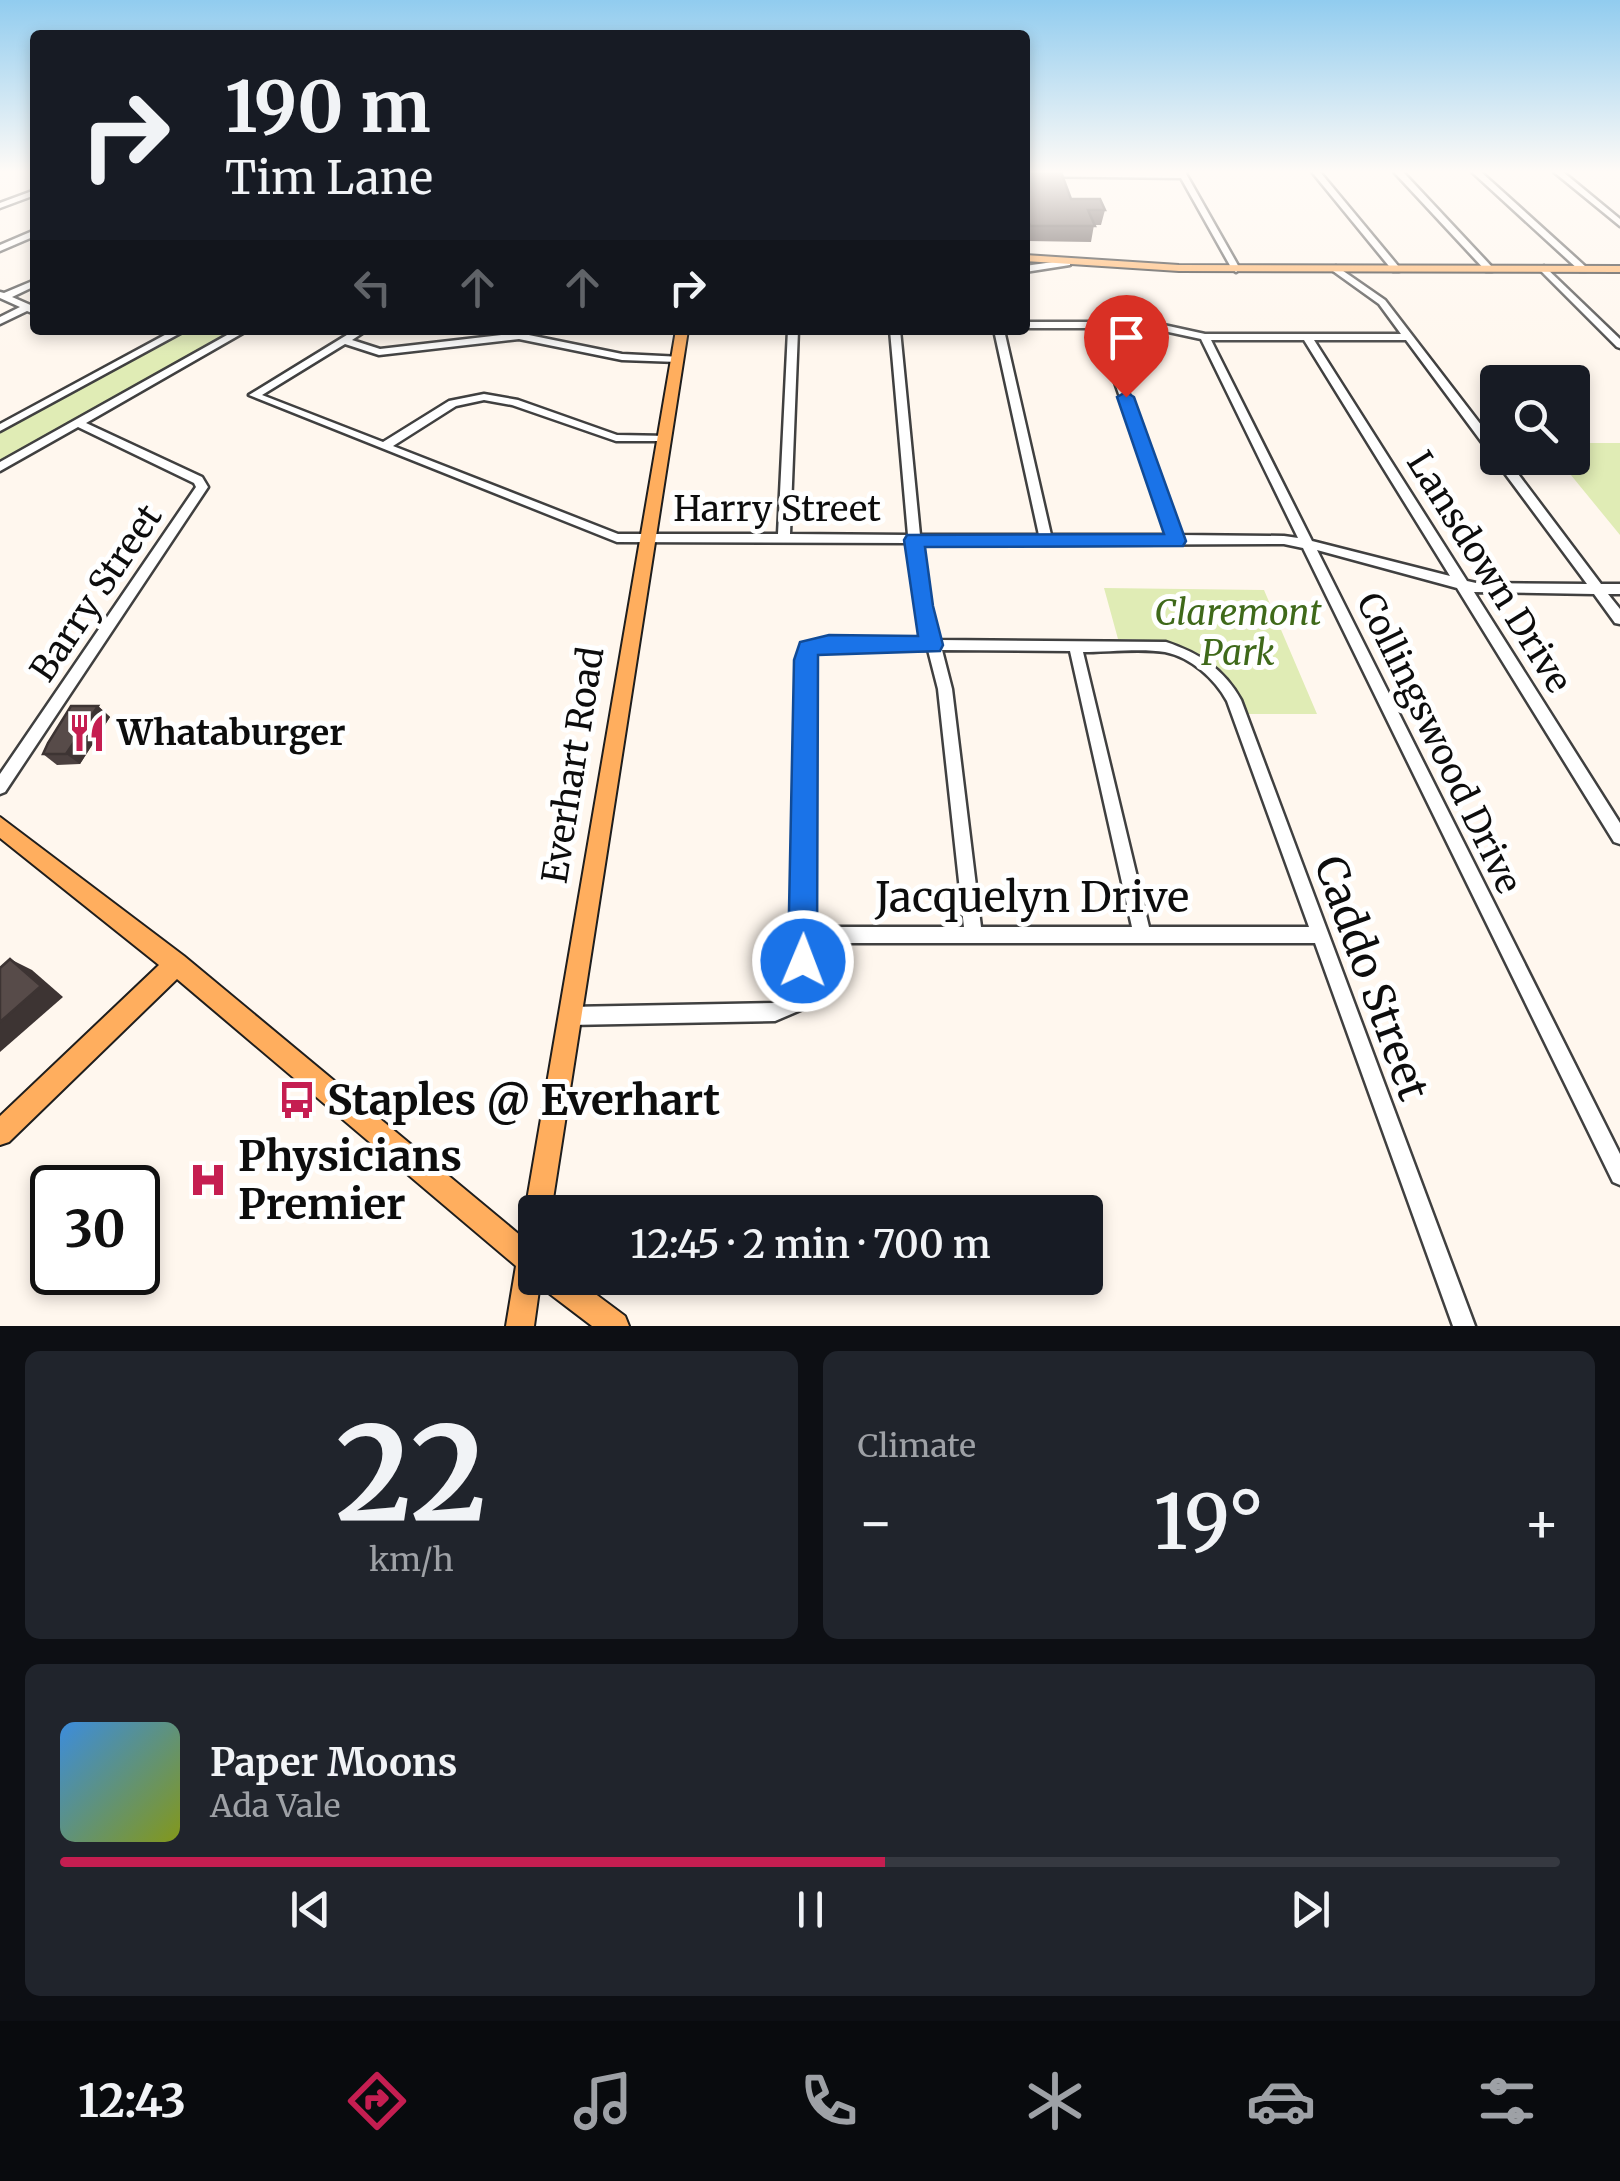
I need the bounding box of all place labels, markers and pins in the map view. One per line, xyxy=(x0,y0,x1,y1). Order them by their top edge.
pin xyxy=(1084,295,1169,398)
place label: Whataburger xyxy=(116,711,345,755)
restaurant icon: Whataburger xyxy=(66,712,108,754)
place label: Staples @ Everhart xyxy=(327,1074,720,1126)
bus stop icon: Staples @ Everhart xyxy=(276,1079,318,1121)
place label: Physicians Premier xyxy=(238,1130,462,1230)
hospital icon: Physicians Premier xyxy=(187,1159,229,1201)

